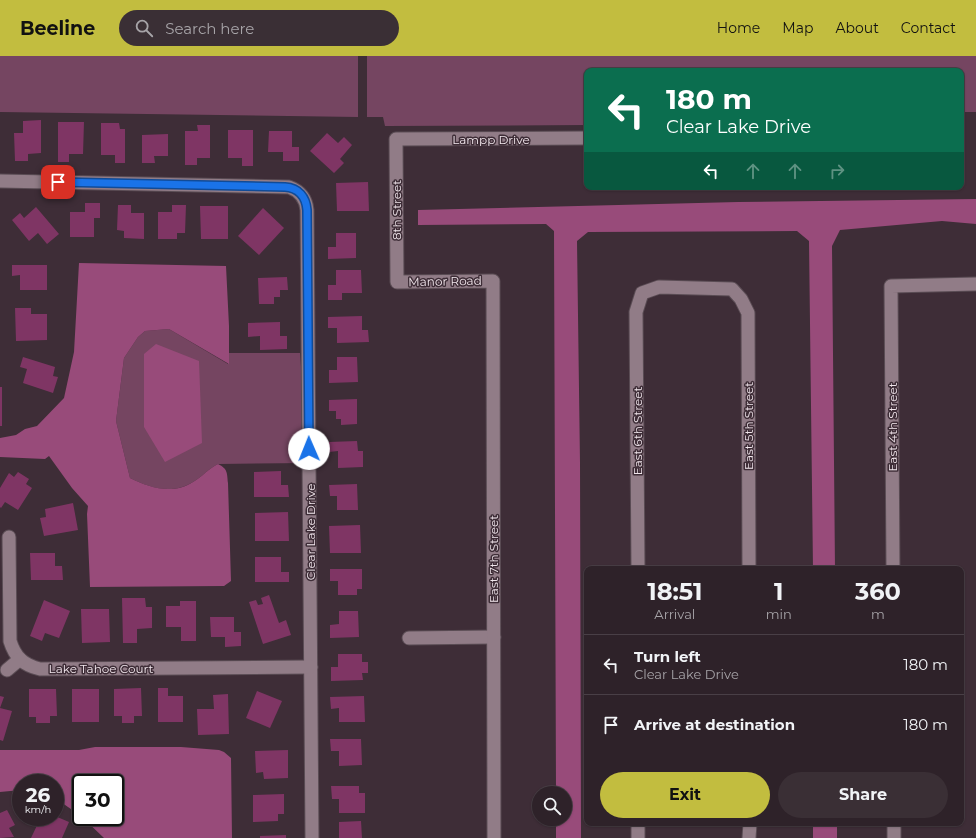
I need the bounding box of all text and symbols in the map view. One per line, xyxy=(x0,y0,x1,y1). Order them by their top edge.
search box xyxy=(119,10,399,46)
text: Beeline xyxy=(20,17,95,40)
icon: search xyxy=(133,17,155,39)
text: Search here xyxy=(165,19,254,38)
text: Home xyxy=(717,19,760,37)
text: Map xyxy=(782,19,813,37)
text: About xyxy=(835,19,879,37)
text: Contact xyxy=(901,19,956,37)
text: 180 m xyxy=(666,82,752,116)
icon: left xyxy=(600,84,652,136)
text: Clear Lake Drive xyxy=(666,116,811,138)
street label: Lampp Drive xyxy=(452,132,530,147)
icon: left xyxy=(700,160,722,182)
icon: ahead xyxy=(742,160,764,182)
icon: ahead xyxy=(784,160,806,182)
icon: right xyxy=(826,160,848,182)
pin xyxy=(41,165,75,199)
icon: arrive xyxy=(47,171,69,193)
street label: 8th Street xyxy=(389,180,404,240)
street label: Manor Road xyxy=(408,273,482,289)
street label: East 5th Street xyxy=(741,382,756,470)
street label: East 4th Street xyxy=(885,382,900,472)
street label: East 6th Street xyxy=(630,387,645,475)
position arrow xyxy=(288,428,330,470)
street label: Clear Lake Drive xyxy=(303,484,318,580)
street label: East 7th Street xyxy=(486,515,501,603)
text: 18:51 xyxy=(647,577,702,606)
text: 1 xyxy=(774,577,783,606)
text: 360 xyxy=(855,577,901,606)
text: Arrival xyxy=(654,606,695,622)
text: min xyxy=(766,606,792,622)
text: m xyxy=(871,606,885,622)
text: Turn left xyxy=(634,647,701,666)
icon: left xyxy=(600,654,622,676)
text: 180 m xyxy=(903,655,948,674)
street label: Lake Tahoe Court xyxy=(49,661,154,676)
text: Clear Lake Drive xyxy=(634,666,739,682)
icon: arrive xyxy=(600,714,622,736)
text: Arrive at destination xyxy=(634,715,795,734)
text: 180 m xyxy=(903,715,948,734)
button: Exit xyxy=(600,772,770,818)
button: Share xyxy=(778,772,948,818)
speed limit sign: 30 xyxy=(72,774,124,826)
text: 26 xyxy=(26,783,50,807)
map controls xyxy=(532,786,572,826)
button: search xyxy=(532,786,572,826)
text: km/h xyxy=(25,803,51,816)

